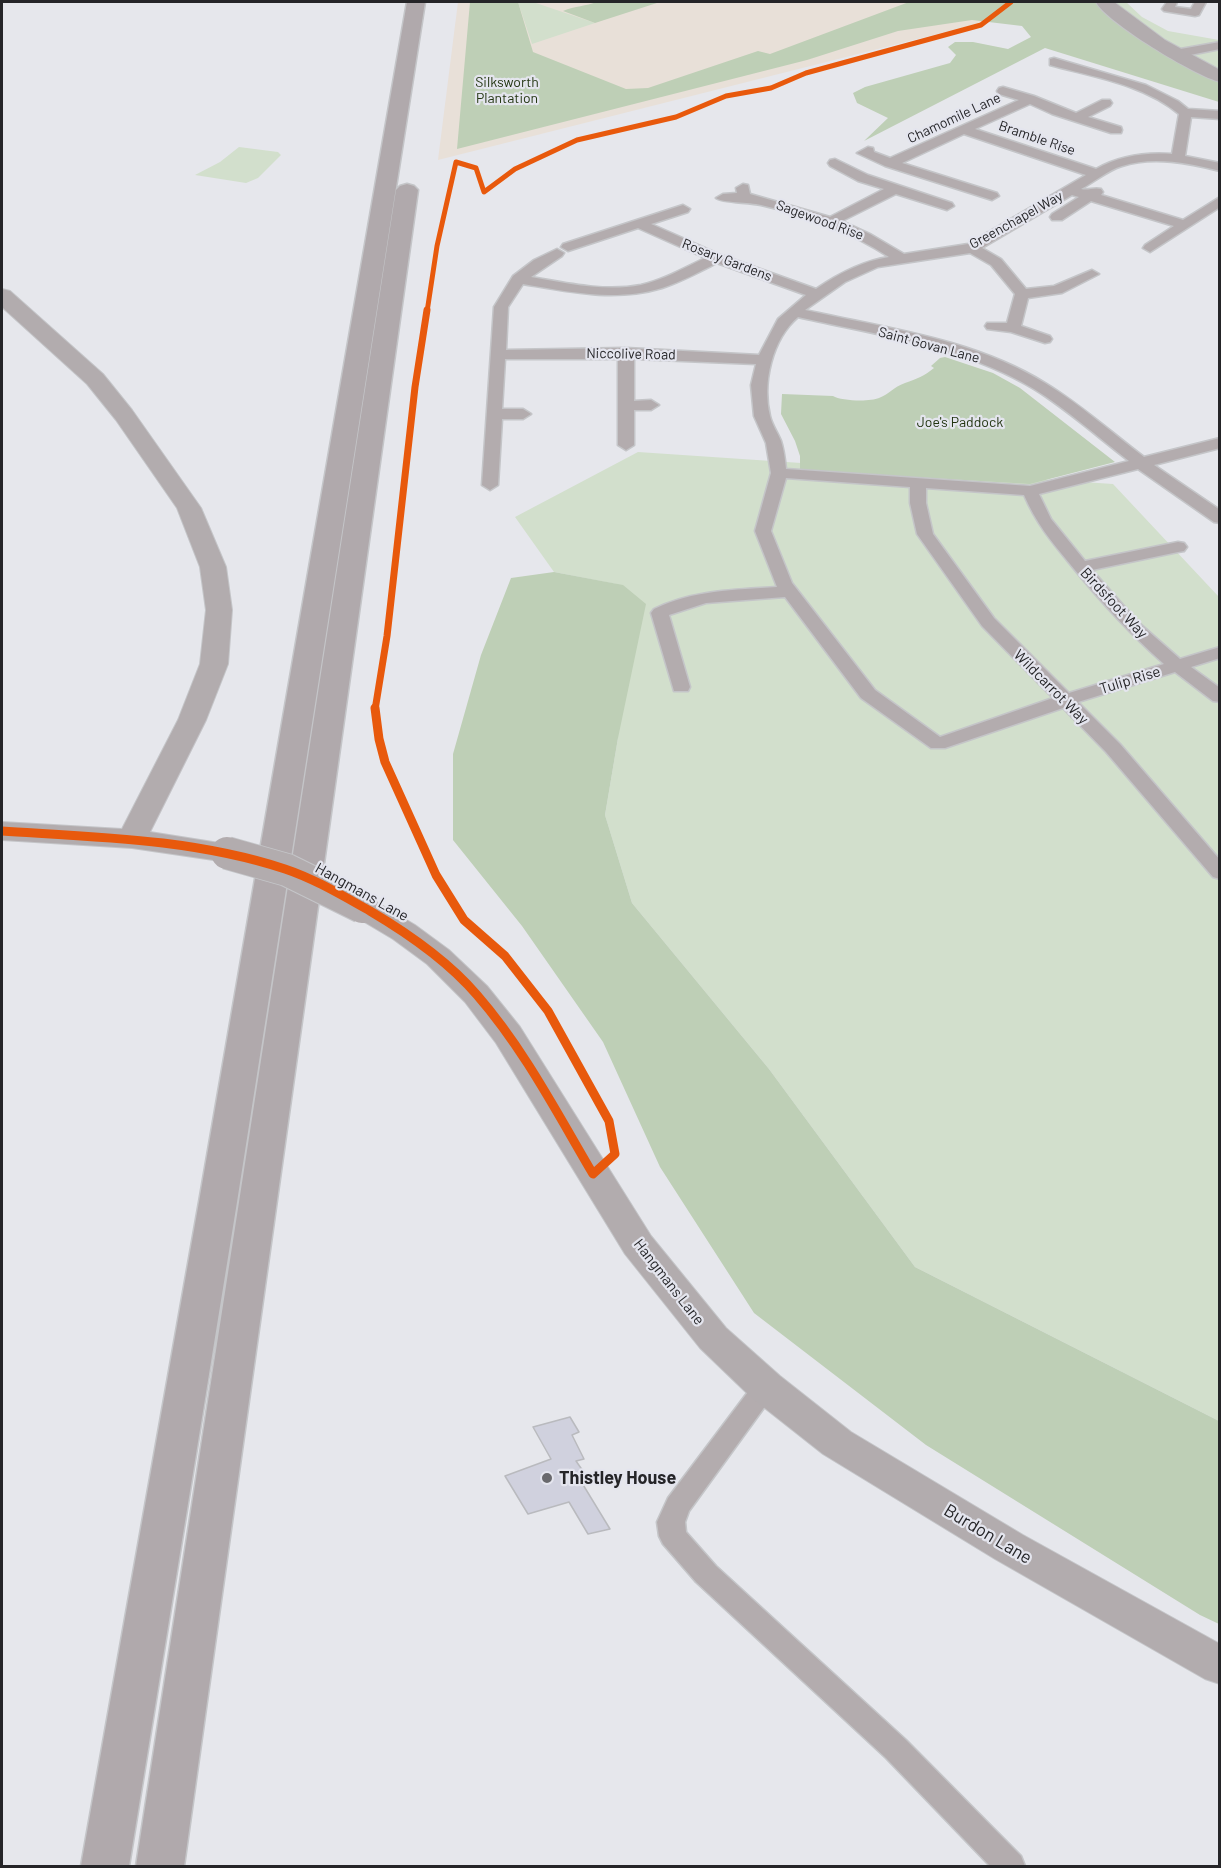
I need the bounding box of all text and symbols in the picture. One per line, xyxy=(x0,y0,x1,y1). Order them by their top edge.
park label: Silksworth Plantation xyxy=(475,74,539,106)
street label: Chamomile Lane xyxy=(905,89,1003,147)
street label: Bramble Rise xyxy=(996,117,1078,159)
street label: Greenchapel Way xyxy=(966,187,1066,253)
street label: Sagewood Rise xyxy=(774,196,866,244)
street label: Rosary Gardens xyxy=(680,235,774,285)
street label: Saint Govan Lane xyxy=(876,323,982,367)
street label: Niccolive Road xyxy=(586,345,676,363)
park label: Joe's Paddock xyxy=(917,414,1003,430)
street label: Birdsfoot Way xyxy=(1077,564,1151,642)
street label: Wildcarrot Way xyxy=(1010,646,1092,728)
street label: Tulip Rise xyxy=(1097,662,1163,698)
street label: Hangmans Lane xyxy=(312,859,412,925)
street label: Hangmans Lane xyxy=(630,1235,708,1329)
place label: Thistley House xyxy=(559,1467,676,1489)
marker: Thistley House xyxy=(540,1471,554,1485)
street label: Burdon Lane xyxy=(940,1499,1036,1569)

